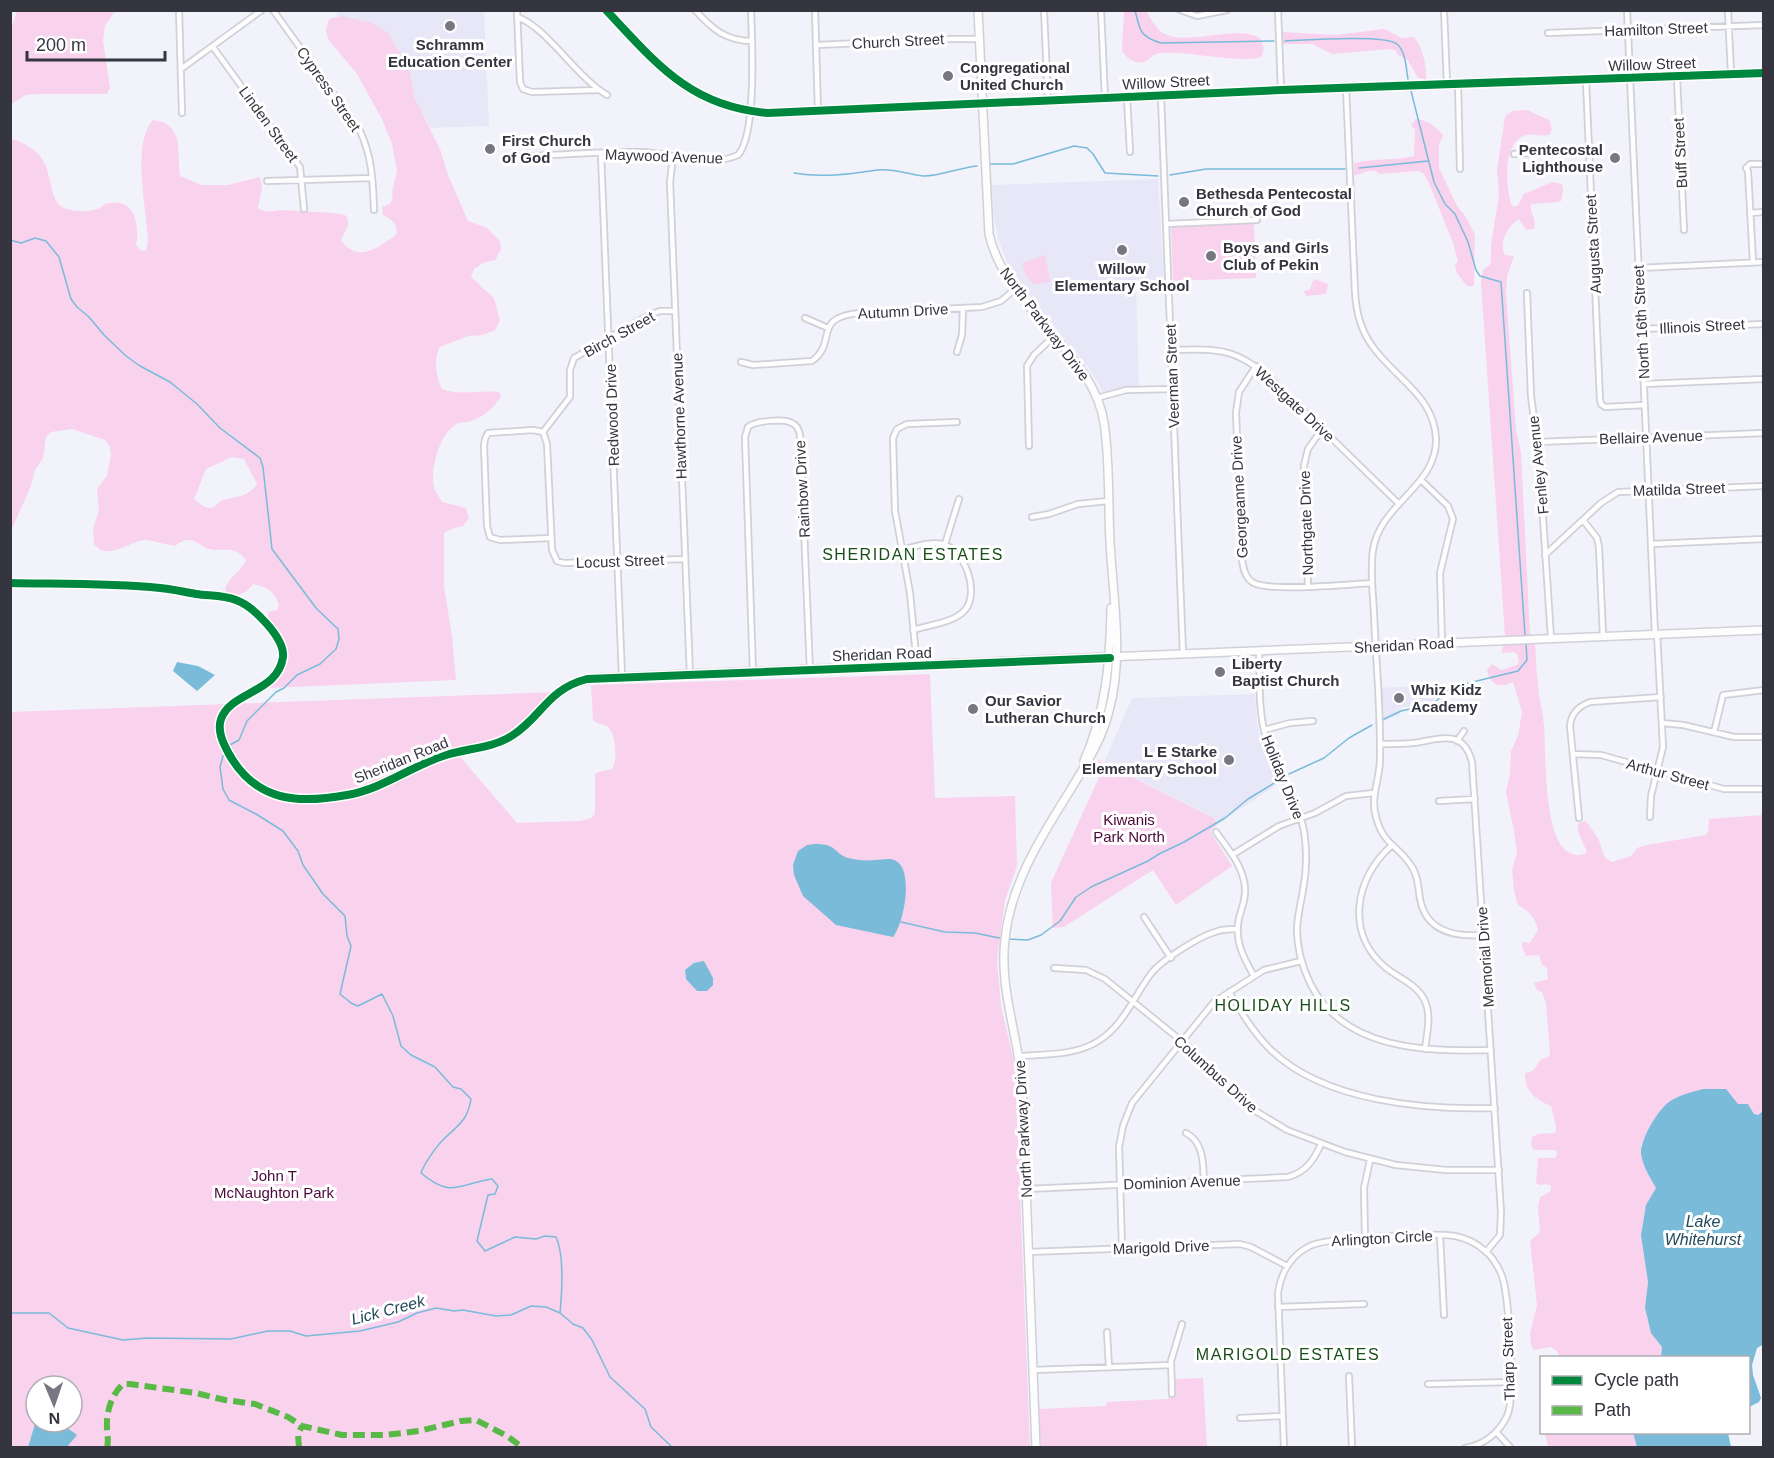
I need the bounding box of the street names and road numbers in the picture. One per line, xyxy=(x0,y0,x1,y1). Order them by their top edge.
street label: Hamilton Street xyxy=(1604,19,1709,39)
street label: Church Street xyxy=(851,30,945,52)
street label: Cypress Street xyxy=(294,43,365,135)
street label: Willow Street xyxy=(1608,54,1697,74)
street label: Willow Street xyxy=(1122,71,1211,93)
street label: Linden Street xyxy=(236,83,303,166)
street label: Buff Street xyxy=(1670,116,1690,189)
street label: Maywood Avenue xyxy=(605,145,723,167)
street label: Augusta Street xyxy=(1582,193,1604,294)
street label: North Parkway Drive xyxy=(997,264,1093,384)
street label: North 16th Street xyxy=(1629,264,1652,379)
street label: Autumn Drive xyxy=(857,300,949,322)
street label: Birch Street xyxy=(581,307,658,360)
street label: Illinois Street xyxy=(1659,315,1746,337)
street label: Veerman Street xyxy=(1162,323,1182,428)
street label: Hawthorne Avenue xyxy=(668,352,690,480)
street label: Redwood Drive xyxy=(602,363,622,467)
street label: Westgate Drive xyxy=(1252,363,1338,445)
street label: Fenley Avenue xyxy=(1524,415,1552,515)
street label: Bellaire Avenue xyxy=(1599,427,1703,447)
street label: Georgeanne Drive xyxy=(1227,435,1251,559)
street label: Rainbow Drive xyxy=(791,440,813,538)
street label: Northgate Drive xyxy=(1296,470,1316,576)
street label: Matilda Street xyxy=(1632,479,1726,499)
street label: Locust Street xyxy=(576,551,665,571)
street label: Sheridan Road xyxy=(1354,634,1454,656)
street label: Sheridan Road xyxy=(832,644,932,664)
street label: Holiday Drive xyxy=(1258,732,1308,822)
street label: Sheridan Road xyxy=(351,733,451,787)
street label: Arthur Street xyxy=(1625,755,1712,793)
street label: Memorial Drive xyxy=(1473,906,1497,1008)
street label: Columbus Drive xyxy=(1171,1032,1261,1116)
street label: North Parkway Drive xyxy=(1011,1060,1035,1198)
street label: Dominion Avenue xyxy=(1123,1171,1241,1193)
street label: Arlington Circle xyxy=(1331,1227,1433,1249)
street label: Marigold Drive xyxy=(1112,1237,1210,1257)
street label: Tharp Street xyxy=(1498,1316,1518,1401)

